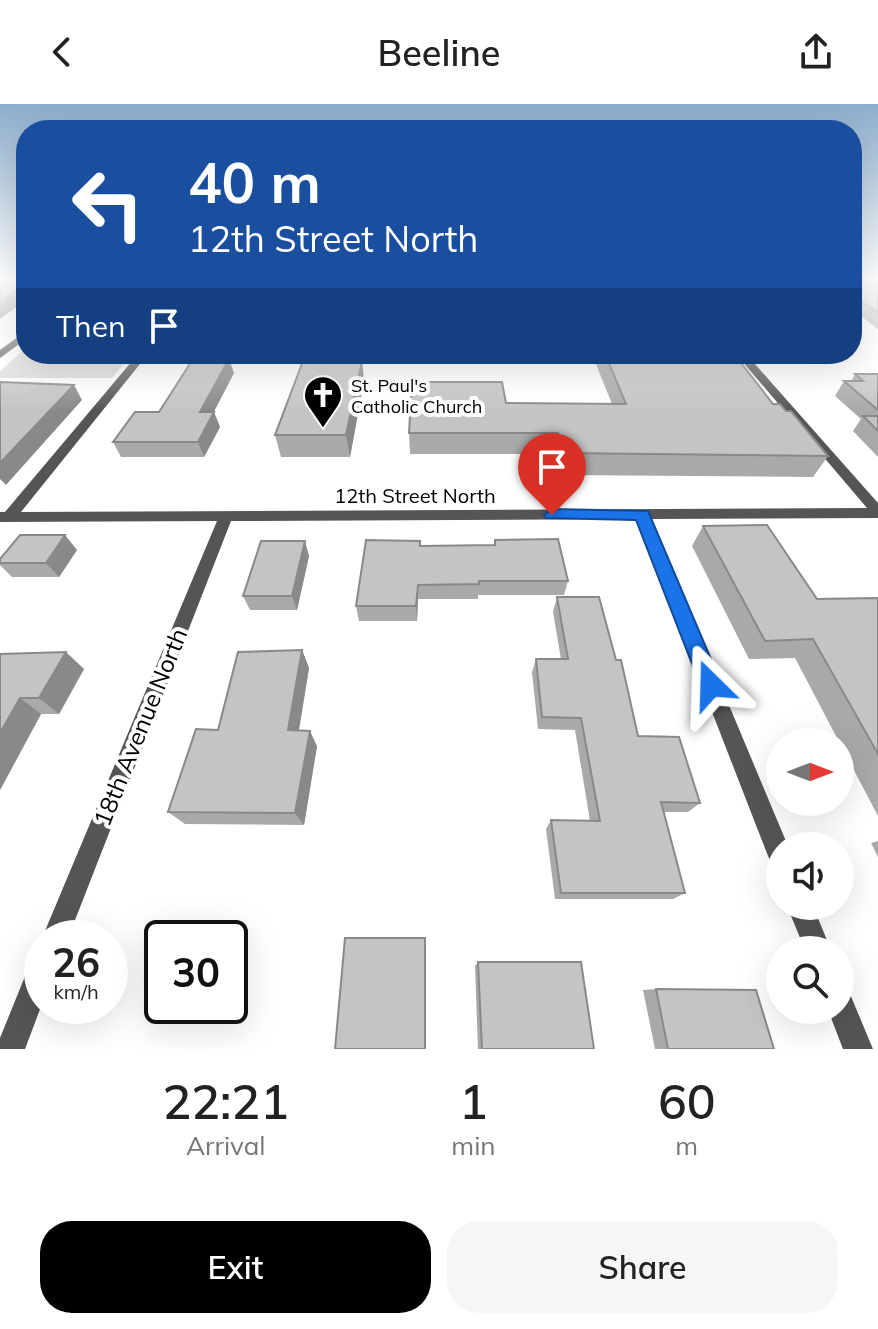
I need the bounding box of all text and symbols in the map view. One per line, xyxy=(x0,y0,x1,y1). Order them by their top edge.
icon: back xyxy=(40,30,84,74)
text: Beeline xyxy=(378,30,500,75)
icon: share xyxy=(794,30,838,74)
text: 40 m xyxy=(188,147,321,217)
icon: left xyxy=(56,152,160,256)
text: 12th Street North xyxy=(188,216,478,261)
icon: arrive xyxy=(142,304,186,348)
text: Then xyxy=(56,307,126,345)
church icon: St. Paul's Catholic Church xyxy=(302,374,344,429)
place label: St. Paul's Catholic Church xyxy=(351,374,482,418)
pin xyxy=(518,433,586,515)
icon: arrive xyxy=(530,445,574,489)
street label: 12th Street North xyxy=(334,483,496,508)
street label: 18th Avenue North xyxy=(87,624,193,830)
position arrow xyxy=(669,643,753,727)
north arrow xyxy=(766,728,854,816)
map controls xyxy=(766,728,854,1024)
button: sound xyxy=(766,832,854,920)
speed limit sign: 30 xyxy=(144,920,248,1024)
button: search xyxy=(766,936,854,1024)
text: 26 xyxy=(52,937,100,987)
text: km/h xyxy=(53,979,99,1004)
text: 22:21 xyxy=(162,1071,289,1131)
text: 1 xyxy=(459,1071,488,1131)
text: 60 xyxy=(658,1071,716,1131)
text: Arrival xyxy=(186,1129,265,1162)
text: min xyxy=(451,1129,496,1162)
text: m xyxy=(675,1129,698,1162)
button: Exit xyxy=(40,1221,431,1313)
button: Share xyxy=(447,1221,838,1313)

